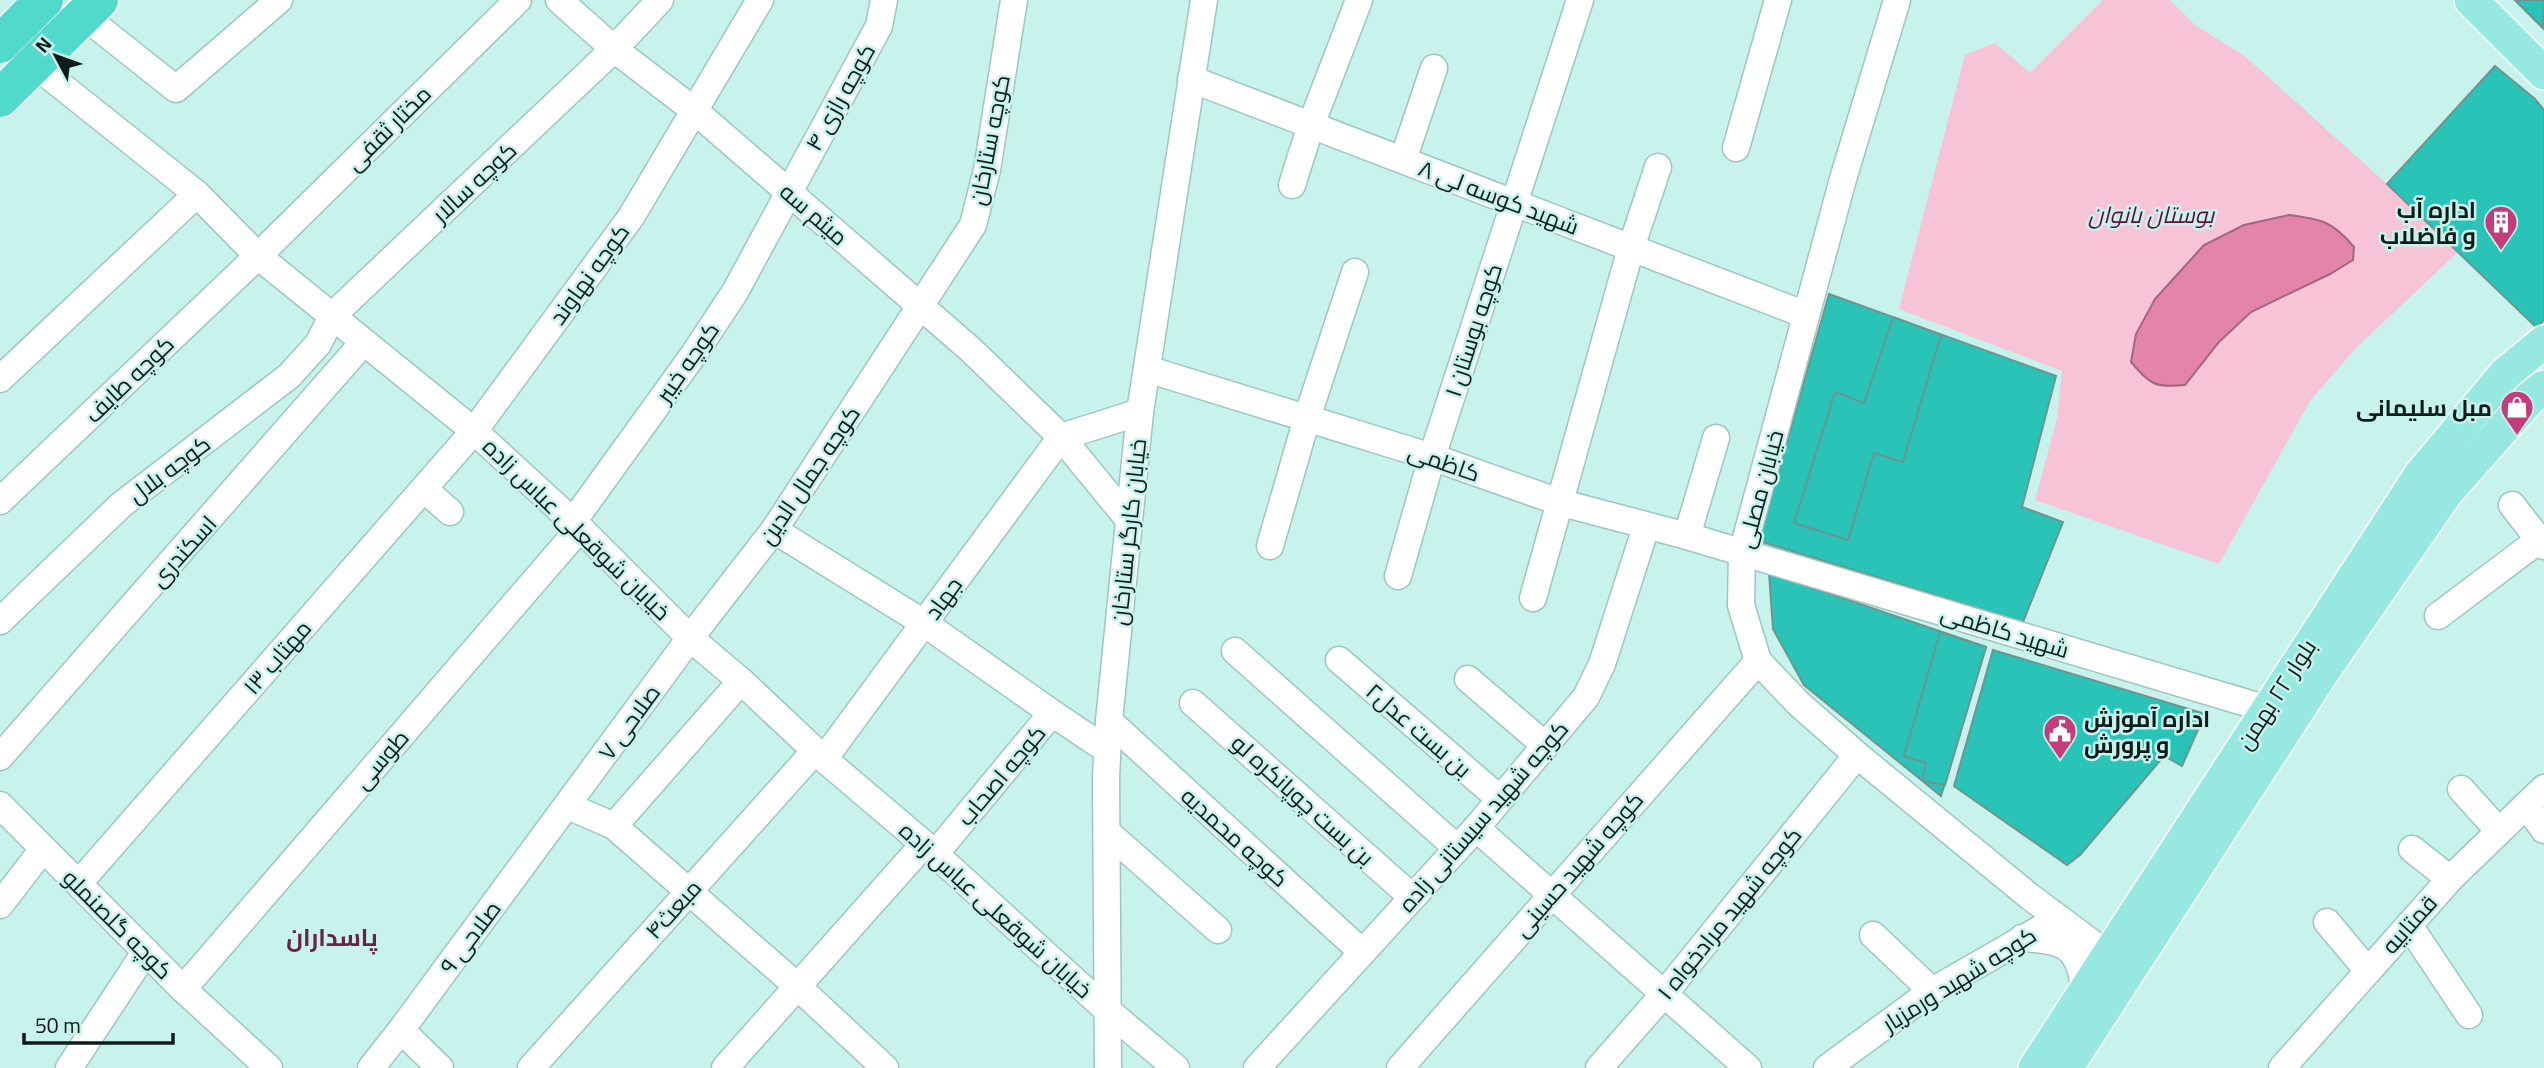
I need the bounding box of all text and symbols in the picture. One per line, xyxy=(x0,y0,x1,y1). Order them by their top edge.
north arrow xyxy=(21,21,91,91)
text: N xyxy=(25,28,61,62)
street label: کوچه رازی ۴ xyxy=(793,35,887,159)
street label: کوچه ستارخان xyxy=(955,71,1023,209)
street label: مختار ثقفی xyxy=(334,74,442,182)
street label: کوچه سالار xyxy=(419,130,527,235)
street label: شهید کوسه لی ۸ xyxy=(1412,147,1586,247)
street label: میثم سه xyxy=(769,171,859,257)
place label: اداره آب و فاضلاب xyxy=(2380,188,2476,257)
park label: بوستان بانوان xyxy=(2088,193,2216,236)
building icon: اداره آب و فاضلاب xyxy=(2482,203,2520,252)
street label: کوچه نهاوند xyxy=(537,214,641,334)
street label: کوچه بوستان ۱ xyxy=(1431,258,1515,402)
street label: کوچه خیبر xyxy=(642,312,731,414)
street label: کوچه طایف xyxy=(73,324,185,434)
place label: مبل سلیمانی xyxy=(2356,386,2492,429)
shop icon: مبل سلیمانی xyxy=(2498,388,2536,437)
street label: کوچه جمال الدین xyxy=(746,396,872,554)
street label: کوچه بلال xyxy=(118,423,220,515)
street label: خیابان مصلی xyxy=(1724,425,1796,553)
street label: خیابان شوقعلی عباس زاده xyxy=(472,427,682,631)
street label: کاظمی xyxy=(1402,430,1486,494)
street label: خیابان کارگر ستارخان xyxy=(1097,436,1159,628)
street label: اسکندری xyxy=(138,505,228,597)
street label: جهاد xyxy=(912,567,974,629)
street label: شهید کاظمی xyxy=(1935,591,2075,671)
street label: مهتاب ۱۳ xyxy=(231,609,323,705)
street label: بلوار ۲۲ بهمن xyxy=(2224,629,2328,759)
street label: بن بست عدل۲ xyxy=(1356,671,1482,789)
street label: صلاحی ۷ xyxy=(586,674,672,770)
place label: اداره آموزش و پرورش xyxy=(2084,697,2210,766)
street label: کوچه شهید سیستانی زاده xyxy=(1387,710,1579,922)
public building icon: اداره آموزش و پرورش xyxy=(2041,712,2079,761)
street label: کوچه اصحاب xyxy=(945,714,1057,836)
street label: طوسی xyxy=(342,719,420,799)
street label: بن بست چوپانکره لو xyxy=(1221,723,1385,877)
street label: کوچه محمدیه xyxy=(1171,776,1299,898)
street label: کوچه شهید حسینی xyxy=(1502,781,1654,947)
street label: خیابان شوقعلی عباس زاده xyxy=(889,810,1103,1010)
street label: ۱ کوچه شهید مرادخواه xyxy=(1645,816,1813,1010)
street label: کوچه گلصنملو xyxy=(52,858,184,990)
street label: مبعث۴ xyxy=(634,869,712,949)
street label: قمتابیه xyxy=(2370,884,2448,964)
street label: صلاحی ۹ xyxy=(427,890,513,984)
street label: کوچه شهید ورمزیار xyxy=(1871,914,2045,1045)
district label: پاسداران xyxy=(286,915,378,960)
scale bar xyxy=(24,1002,173,1046)
text: 50 m xyxy=(35,1006,81,1045)

